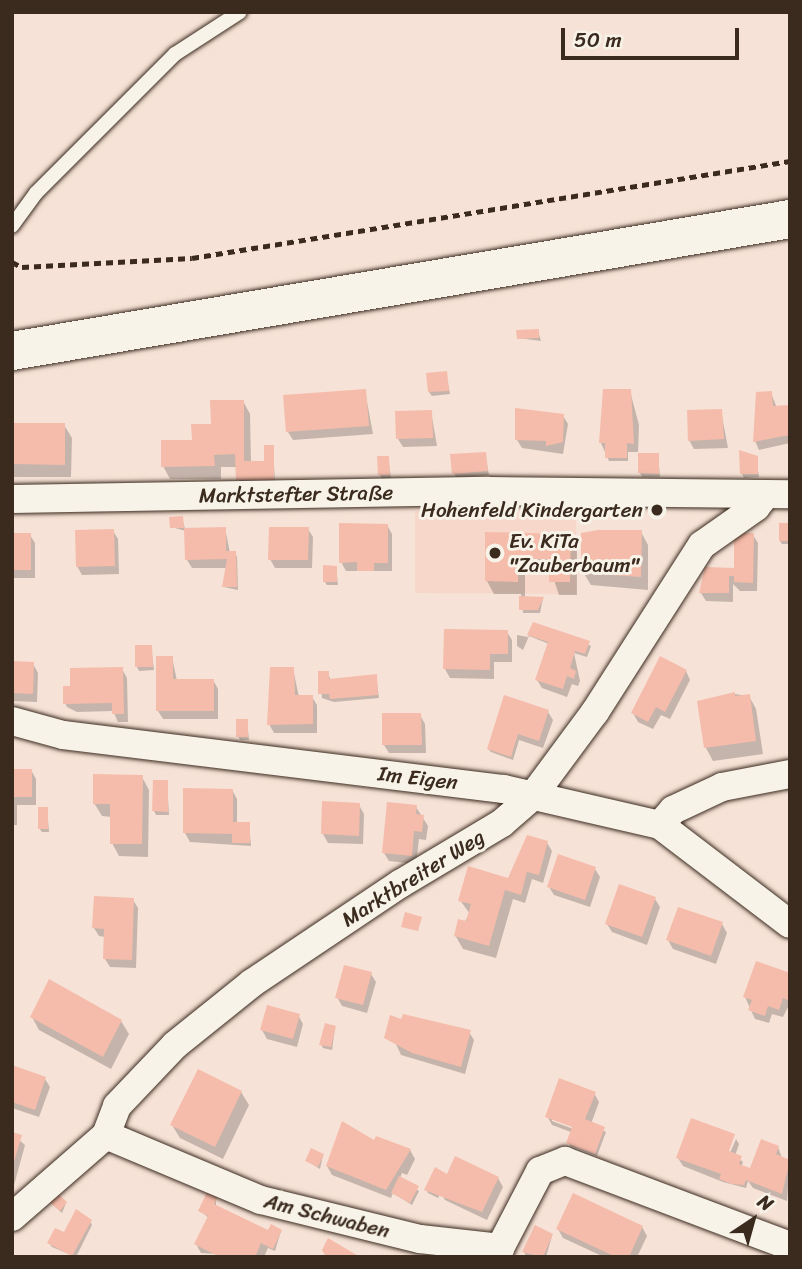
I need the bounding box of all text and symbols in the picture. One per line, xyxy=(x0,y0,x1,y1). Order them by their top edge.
scale bar xyxy=(564,14,742,58)
text: 50 m xyxy=(574,21,622,59)
street label: Marktstefter Straße xyxy=(199,480,393,508)
place label: Hohenfeld Kindergarten xyxy=(422,497,643,523)
marker: Hohenfeld Kindergarten xyxy=(649,502,665,518)
place label: Ev. KiTa "Zauberbaum" xyxy=(509,528,639,578)
marker: Ev. KiTa "Zauberbaum" xyxy=(487,545,503,561)
street label: Im Eigen xyxy=(377,761,459,795)
street label: Marktbreiter Weg xyxy=(337,824,489,932)
north arrow xyxy=(718,1185,788,1255)
text: N xyxy=(751,1185,781,1220)
street label: Am Schwaben xyxy=(261,1188,393,1244)

